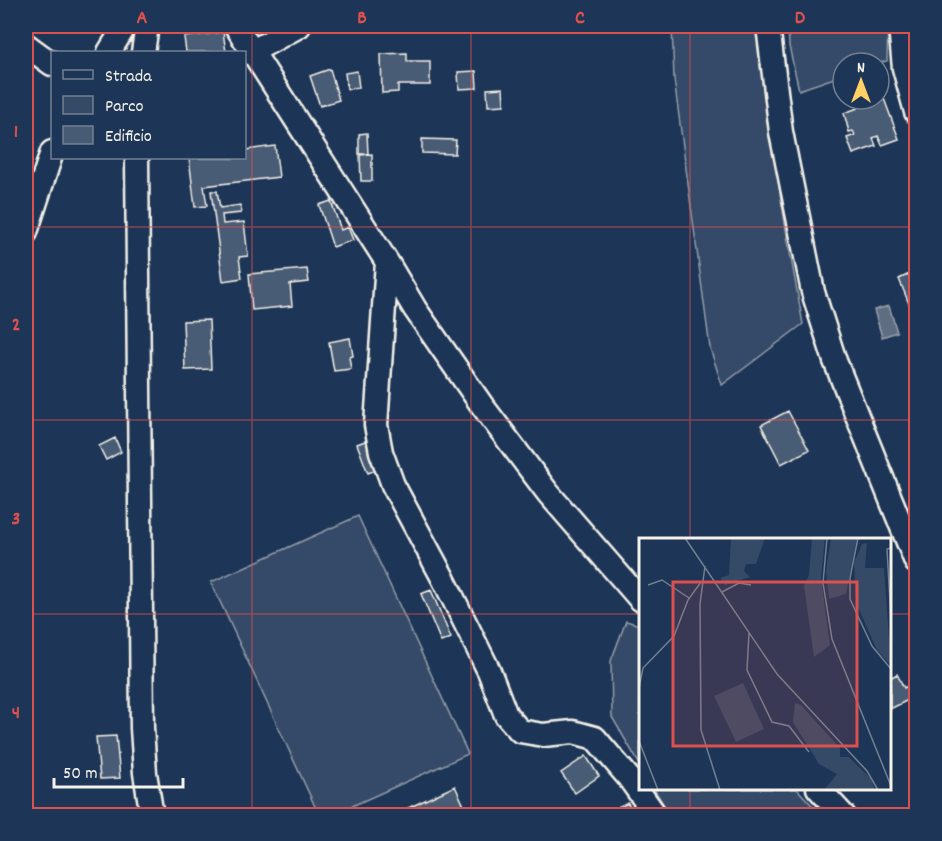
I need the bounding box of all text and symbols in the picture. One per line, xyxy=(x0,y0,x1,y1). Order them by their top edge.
text: A xyxy=(137,5,148,33)
text: B xyxy=(357,5,367,33)
text: C xyxy=(575,5,585,33)
text: D xyxy=(795,5,806,33)
legend xyxy=(51,51,246,159)
north arrow xyxy=(831,51,891,111)
text: N xyxy=(857,57,865,80)
text: Strada xyxy=(105,65,152,90)
text: Parco xyxy=(105,95,144,120)
text: 1 xyxy=(14,119,18,147)
text: Edificio xyxy=(105,125,152,150)
text: 2 xyxy=(12,312,20,340)
text: 3 xyxy=(12,506,20,534)
inset map xyxy=(639,538,891,790)
text: 4 xyxy=(12,700,20,728)
scale bar xyxy=(54,751,183,789)
text: 50 m xyxy=(63,762,98,787)

